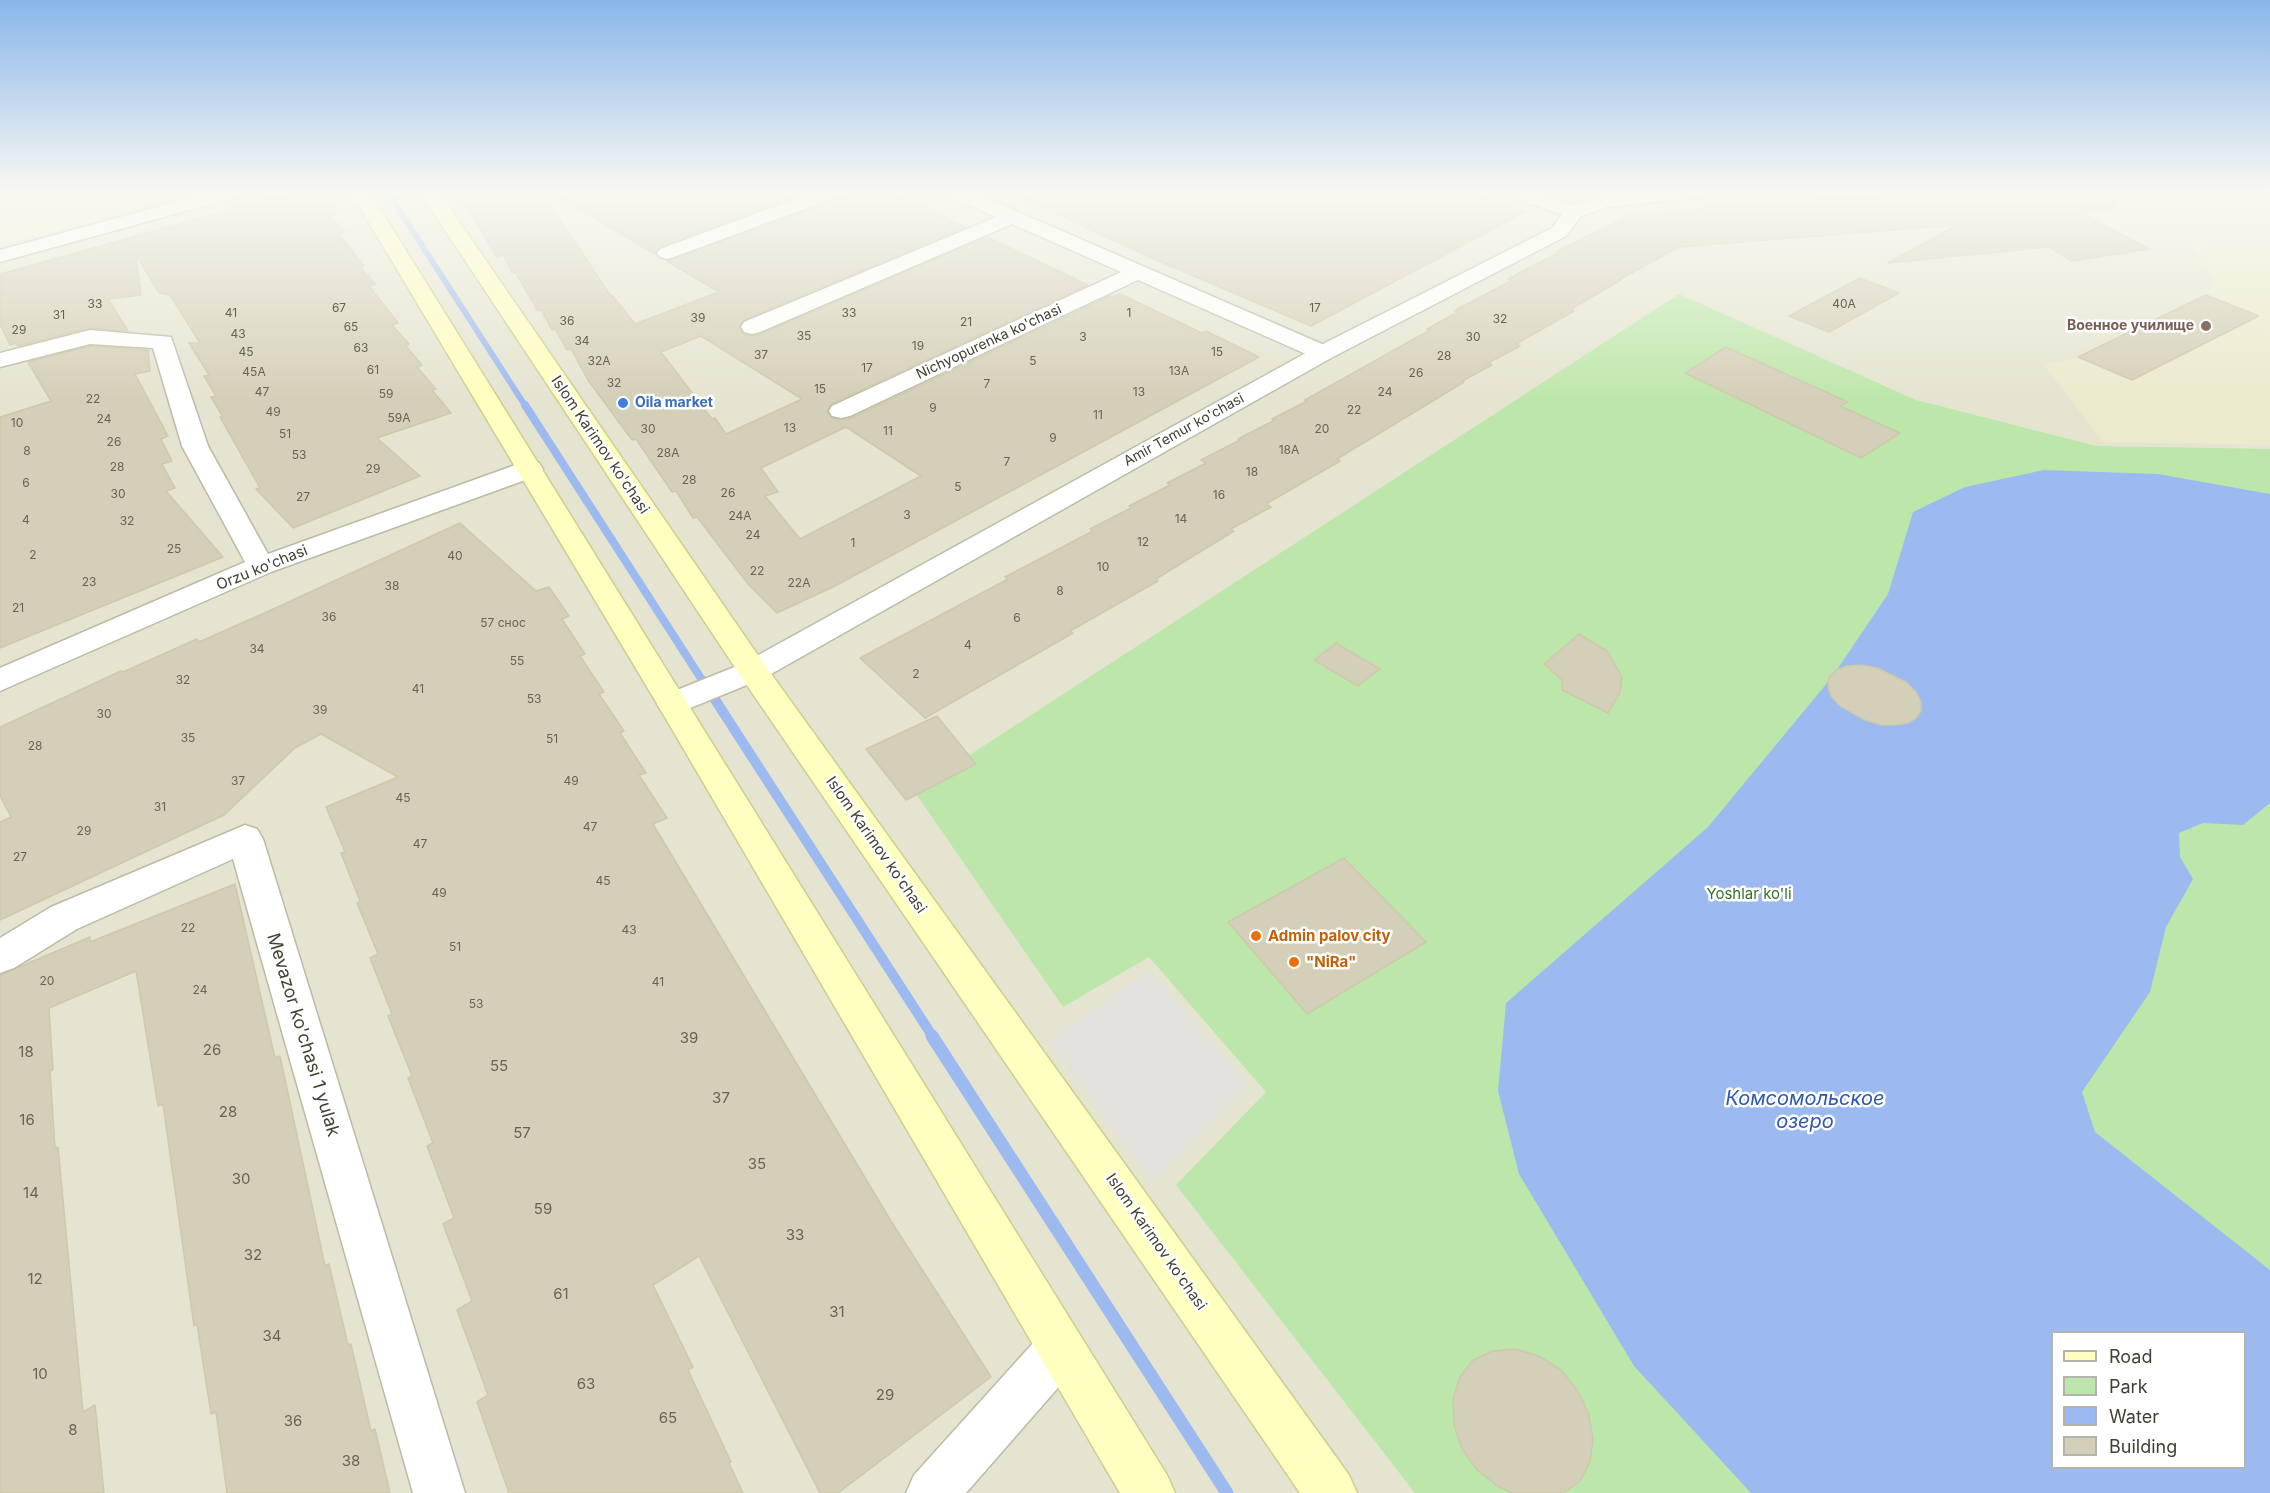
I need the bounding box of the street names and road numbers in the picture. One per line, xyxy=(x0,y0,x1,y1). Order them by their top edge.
street label: Nichyopurenka ko'chasi xyxy=(914,301,1064,383)
street label: Islom Karimov ko'chasi xyxy=(547,372,653,518)
street label: Amir Temur ko'chasi xyxy=(1121,390,1247,470)
street label: Orzu ko'chasi xyxy=(214,542,310,594)
street label: Islom Karimov ko'chasi xyxy=(822,773,930,917)
street label: Mevazor ko'chasi 1 yulak xyxy=(262,931,344,1139)
street label: Islom Karimov ko'chasi xyxy=(1102,1170,1210,1314)

